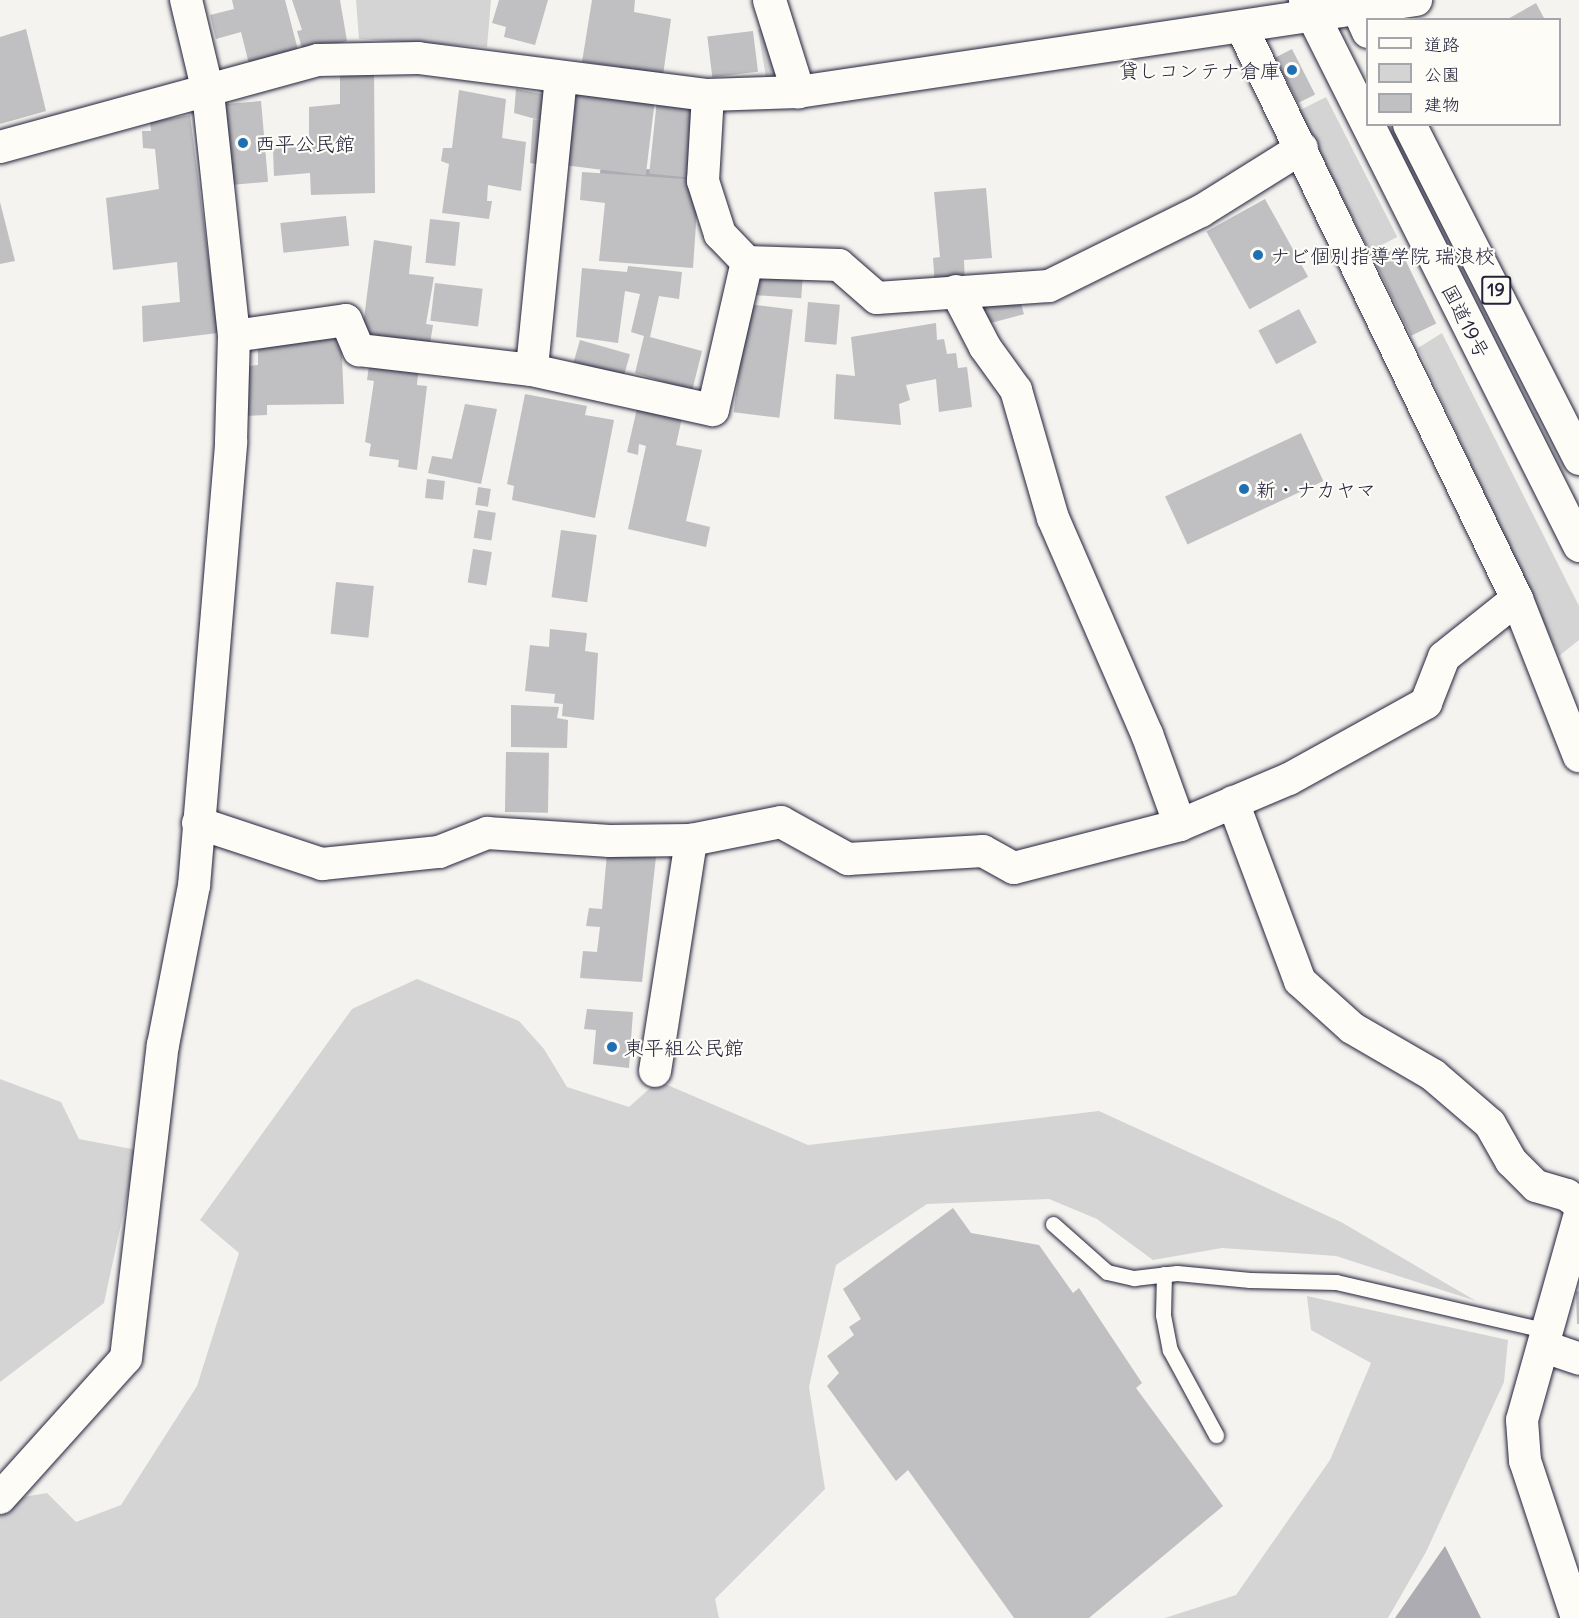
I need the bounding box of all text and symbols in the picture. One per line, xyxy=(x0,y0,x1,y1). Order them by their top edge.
legend xyxy=(1366,18,1561,126)
text: 道路 xyxy=(1424,33,1460,56)
place label: 貸しコンテナ倉庫 xyxy=(1120,58,1280,82)
marker: 貸しコンテナ倉庫 xyxy=(1285,63,1299,77)
text: 公園 xyxy=(1424,63,1460,86)
text: 建物 xyxy=(1424,93,1460,116)
place label: 西平公民館 xyxy=(255,131,355,155)
marker: 西平公民館 xyxy=(236,136,250,150)
place label: ナビ個別指導学院 瑞浪校 xyxy=(1270,243,1495,267)
marker: ナビ個別指導学院 瑞浪校 xyxy=(1251,248,1265,262)
road number: 19 xyxy=(1481,275,1511,305)
street label: 国道19号 xyxy=(1437,280,1495,362)
place label: 新・ナカヤマ xyxy=(1256,477,1376,501)
marker: 新・ナカヤマ xyxy=(1237,482,1251,496)
place label: 東平組公民館 xyxy=(624,1035,744,1059)
marker: 東平組公民館 xyxy=(605,1040,619,1054)

